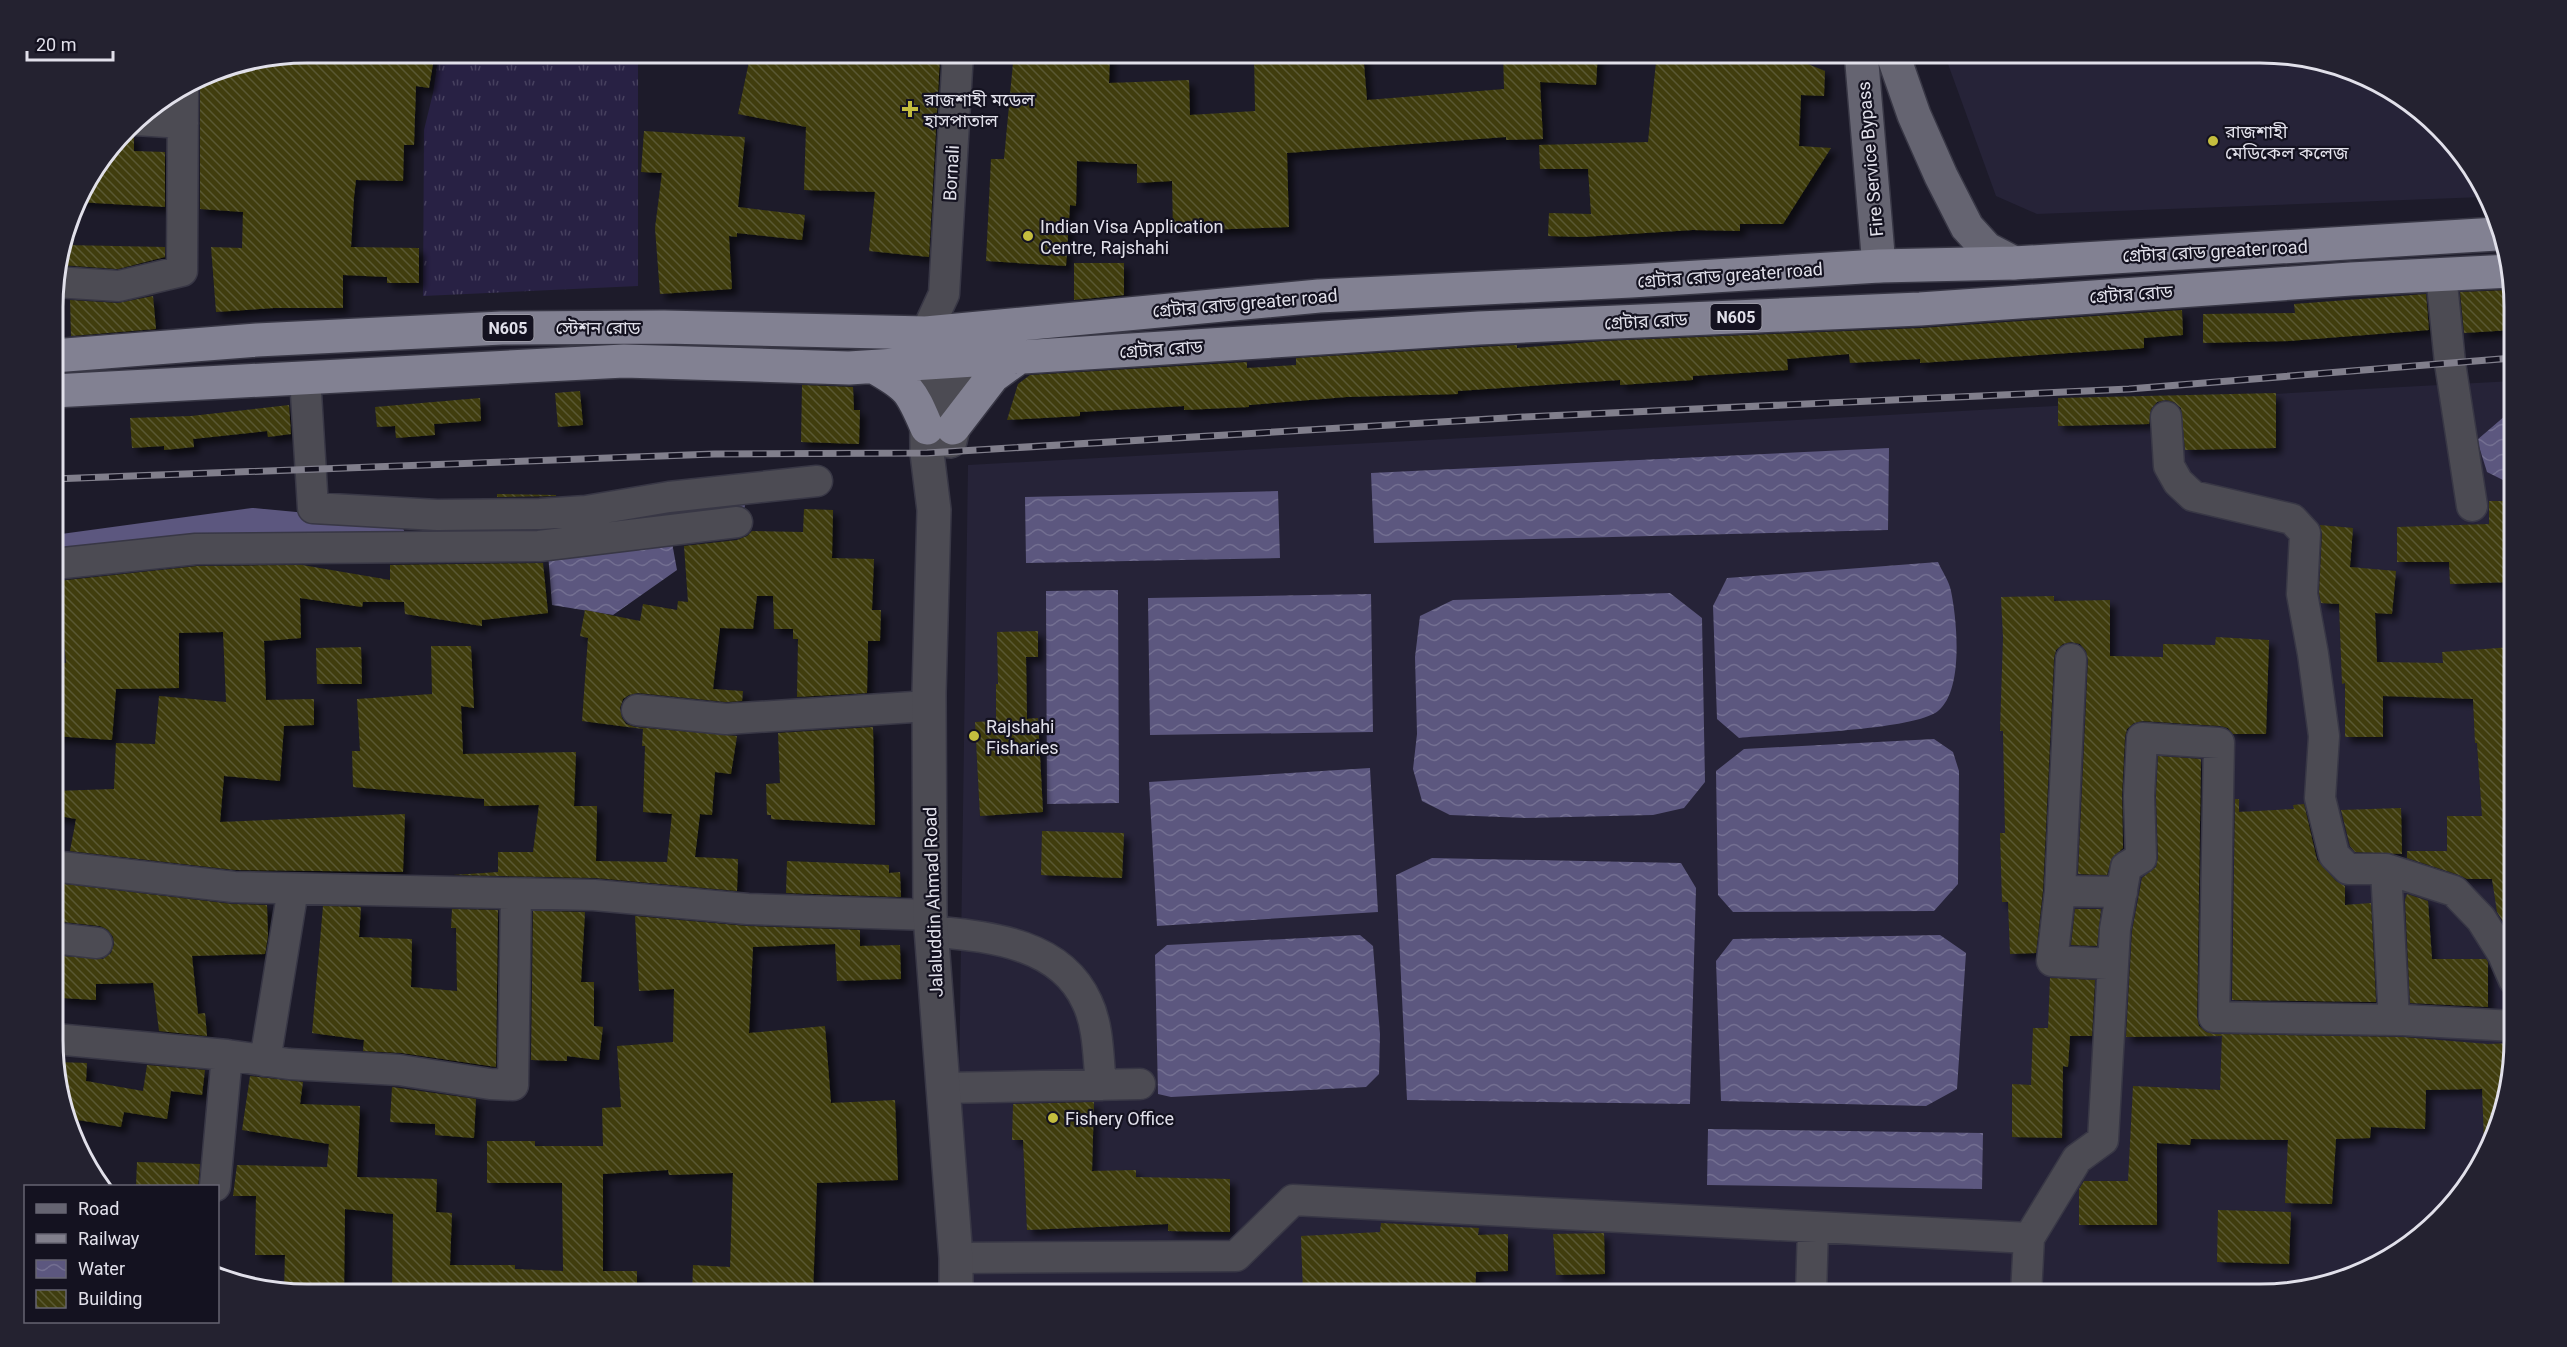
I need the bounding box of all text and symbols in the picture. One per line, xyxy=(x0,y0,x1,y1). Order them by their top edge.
scale bar xyxy=(27,24,112,62)
text: 20 m xyxy=(36,34,76,55)
street label: Fire Service Bypass xyxy=(1853,81,1887,237)
place label: রাজশাহী মডেল হাসপাতাল xyxy=(923,89,1035,131)
marker: রাজশাহী মডেল হাসপাতাল xyxy=(901,100,919,118)
place label: রাজশাহী মেডিকেল কলেজ xyxy=(2224,121,2349,163)
marker: রাজশাহী মেডিকেল কলেজ xyxy=(2206,134,2220,148)
street label: Bornali xyxy=(939,144,963,202)
place label: Indian Visa Application Centre, Rajshahi xyxy=(1040,216,1223,258)
marker: Indian Visa Application Centre, Rajshahi xyxy=(1021,229,1035,243)
street label: গ্রেটার রোড greater road xyxy=(2122,236,2308,266)
street label: গ্রেটার রোড greater road xyxy=(1637,258,1823,292)
street label: গ্রেটার রোড xyxy=(2089,281,2174,307)
street label: গ্রেটার রোড greater road xyxy=(1152,284,1338,322)
road number: N605 xyxy=(1710,304,1762,330)
street label: গ্রেটার রোড xyxy=(1604,308,1689,334)
road number: N605 xyxy=(482,315,534,341)
street label: স্টেশন রোড xyxy=(555,317,641,338)
street label: গ্রেটার রোড xyxy=(1119,336,1204,362)
place label: Rajshahi Fisharies xyxy=(986,716,1059,758)
marker: Rajshahi Fisharies xyxy=(967,729,981,743)
street label: Jalaluddin Ahmad Road xyxy=(919,806,947,998)
place label: Fishery Office xyxy=(1065,1108,1174,1129)
marker: Fishery Office xyxy=(1046,1111,1060,1125)
legend xyxy=(24,1185,219,1323)
text: Road xyxy=(78,1198,119,1219)
text: Railway xyxy=(78,1228,140,1249)
text: Water xyxy=(78,1258,125,1279)
text: Building xyxy=(78,1288,142,1309)

